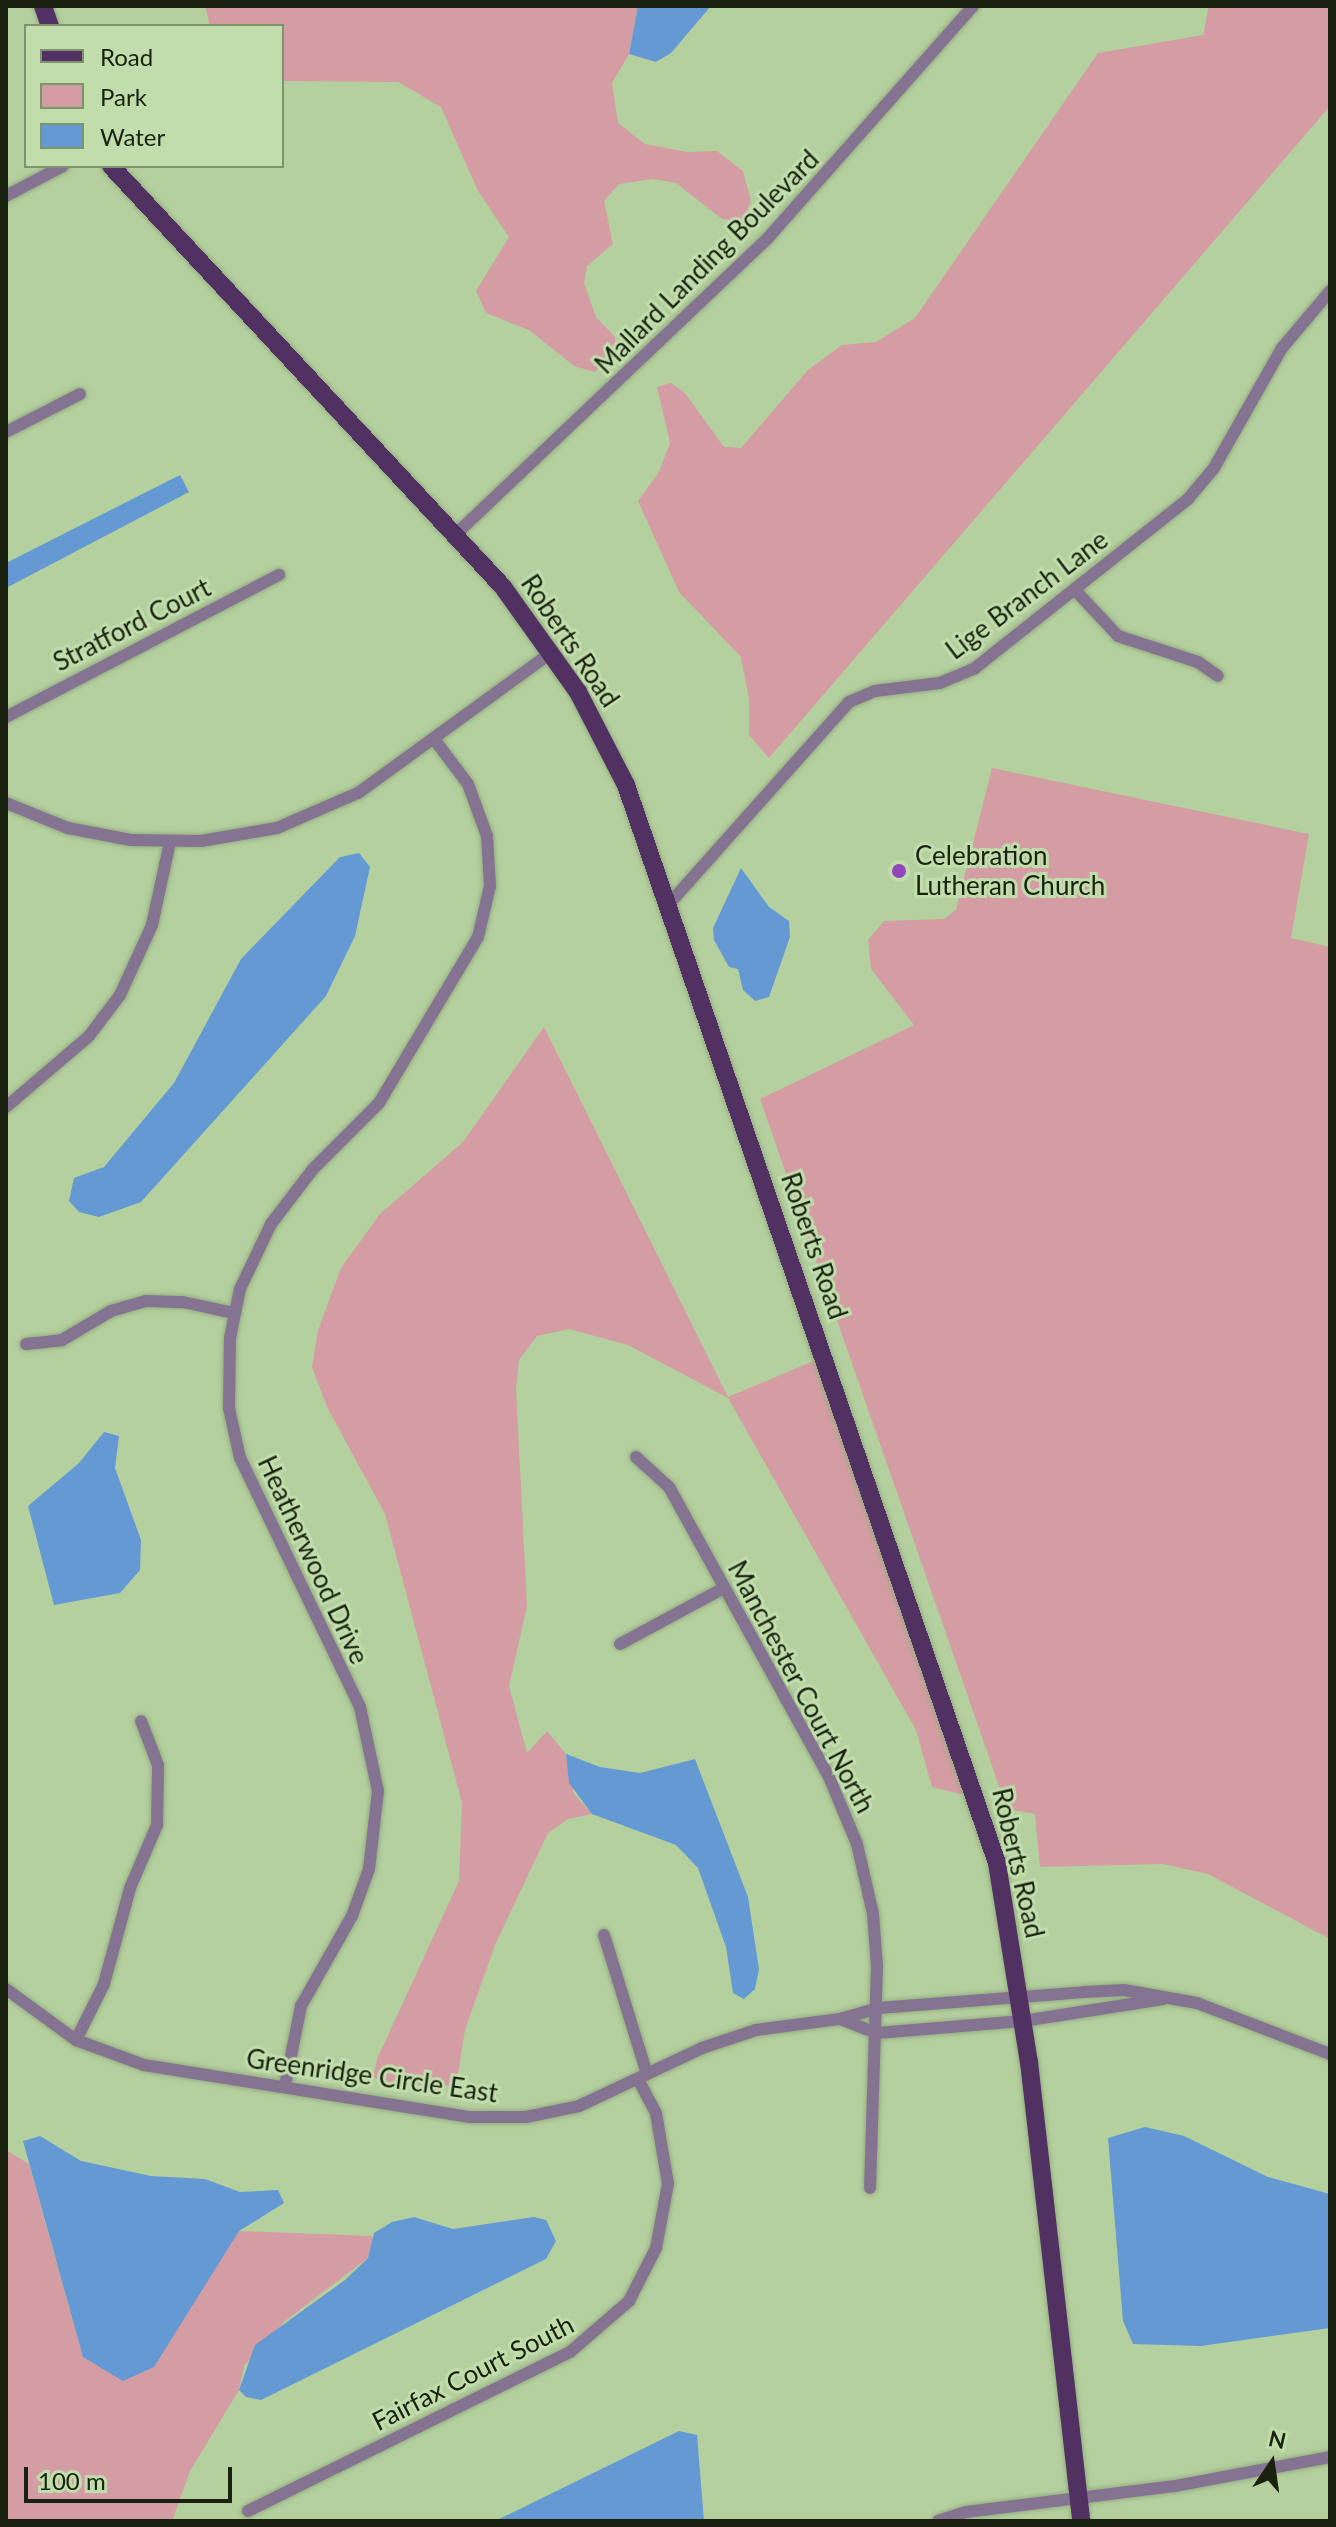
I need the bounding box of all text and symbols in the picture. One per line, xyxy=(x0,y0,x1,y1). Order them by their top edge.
legend xyxy=(24,24,284,168)
text: Road xyxy=(100,42,153,71)
text: Park xyxy=(100,82,147,111)
text: Water xyxy=(100,122,165,151)
street label: Mallard Landing Boulevard xyxy=(589,144,825,380)
street label: Lige Branch Lane xyxy=(940,524,1114,666)
street label: Roberts Road xyxy=(514,569,626,713)
street label: Stratford Court xyxy=(48,572,216,678)
place label: Celebration Lutheran Church xyxy=(915,840,1105,902)
marker: Celebration Lutheran Church xyxy=(890,862,908,880)
street label: Roberts Road xyxy=(774,1169,854,1323)
street label: Heatherwood Drive xyxy=(251,1451,375,1669)
street label: Manchester Court North xyxy=(721,1555,881,1819)
street label: Roberts Road xyxy=(986,1785,1050,1941)
street label: Greenridge Circle East xyxy=(244,2043,500,2109)
street label: Fairfax Court South xyxy=(367,2309,579,2437)
north arrow xyxy=(1232,2423,1312,2503)
text: N xyxy=(1266,2424,1289,2454)
scale bar xyxy=(28,2451,236,2501)
text: 100 m xyxy=(38,2466,106,2495)

